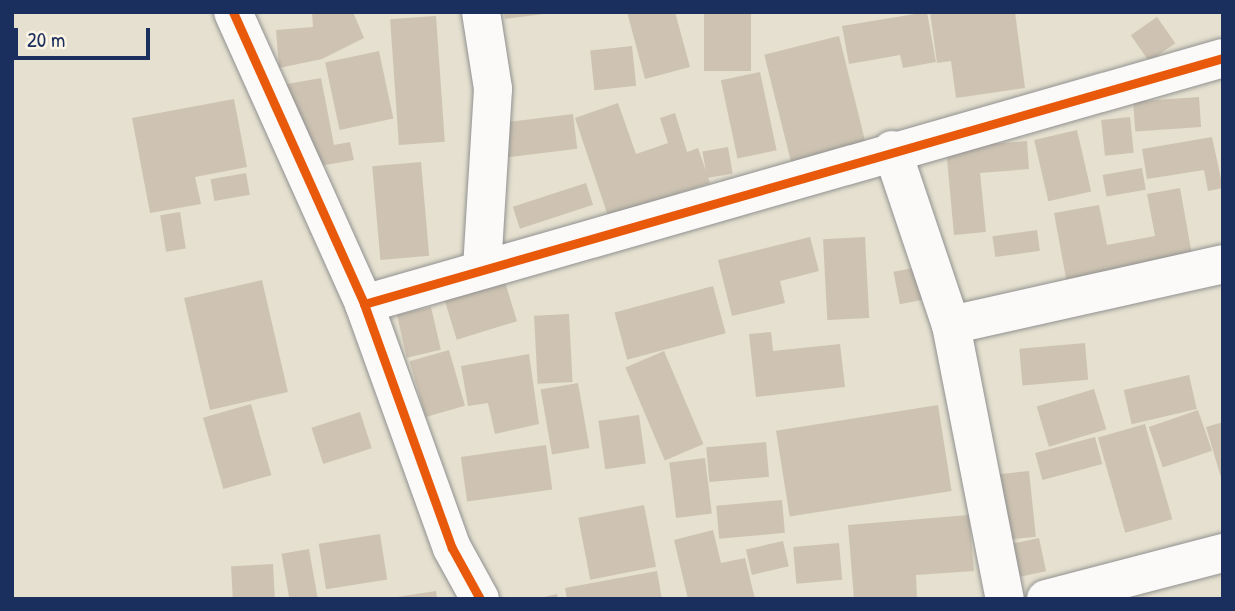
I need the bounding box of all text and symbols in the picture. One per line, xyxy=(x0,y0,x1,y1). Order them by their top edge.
scale bar xyxy=(18,14,154,58)
text: 20 m xyxy=(27,25,65,54)

